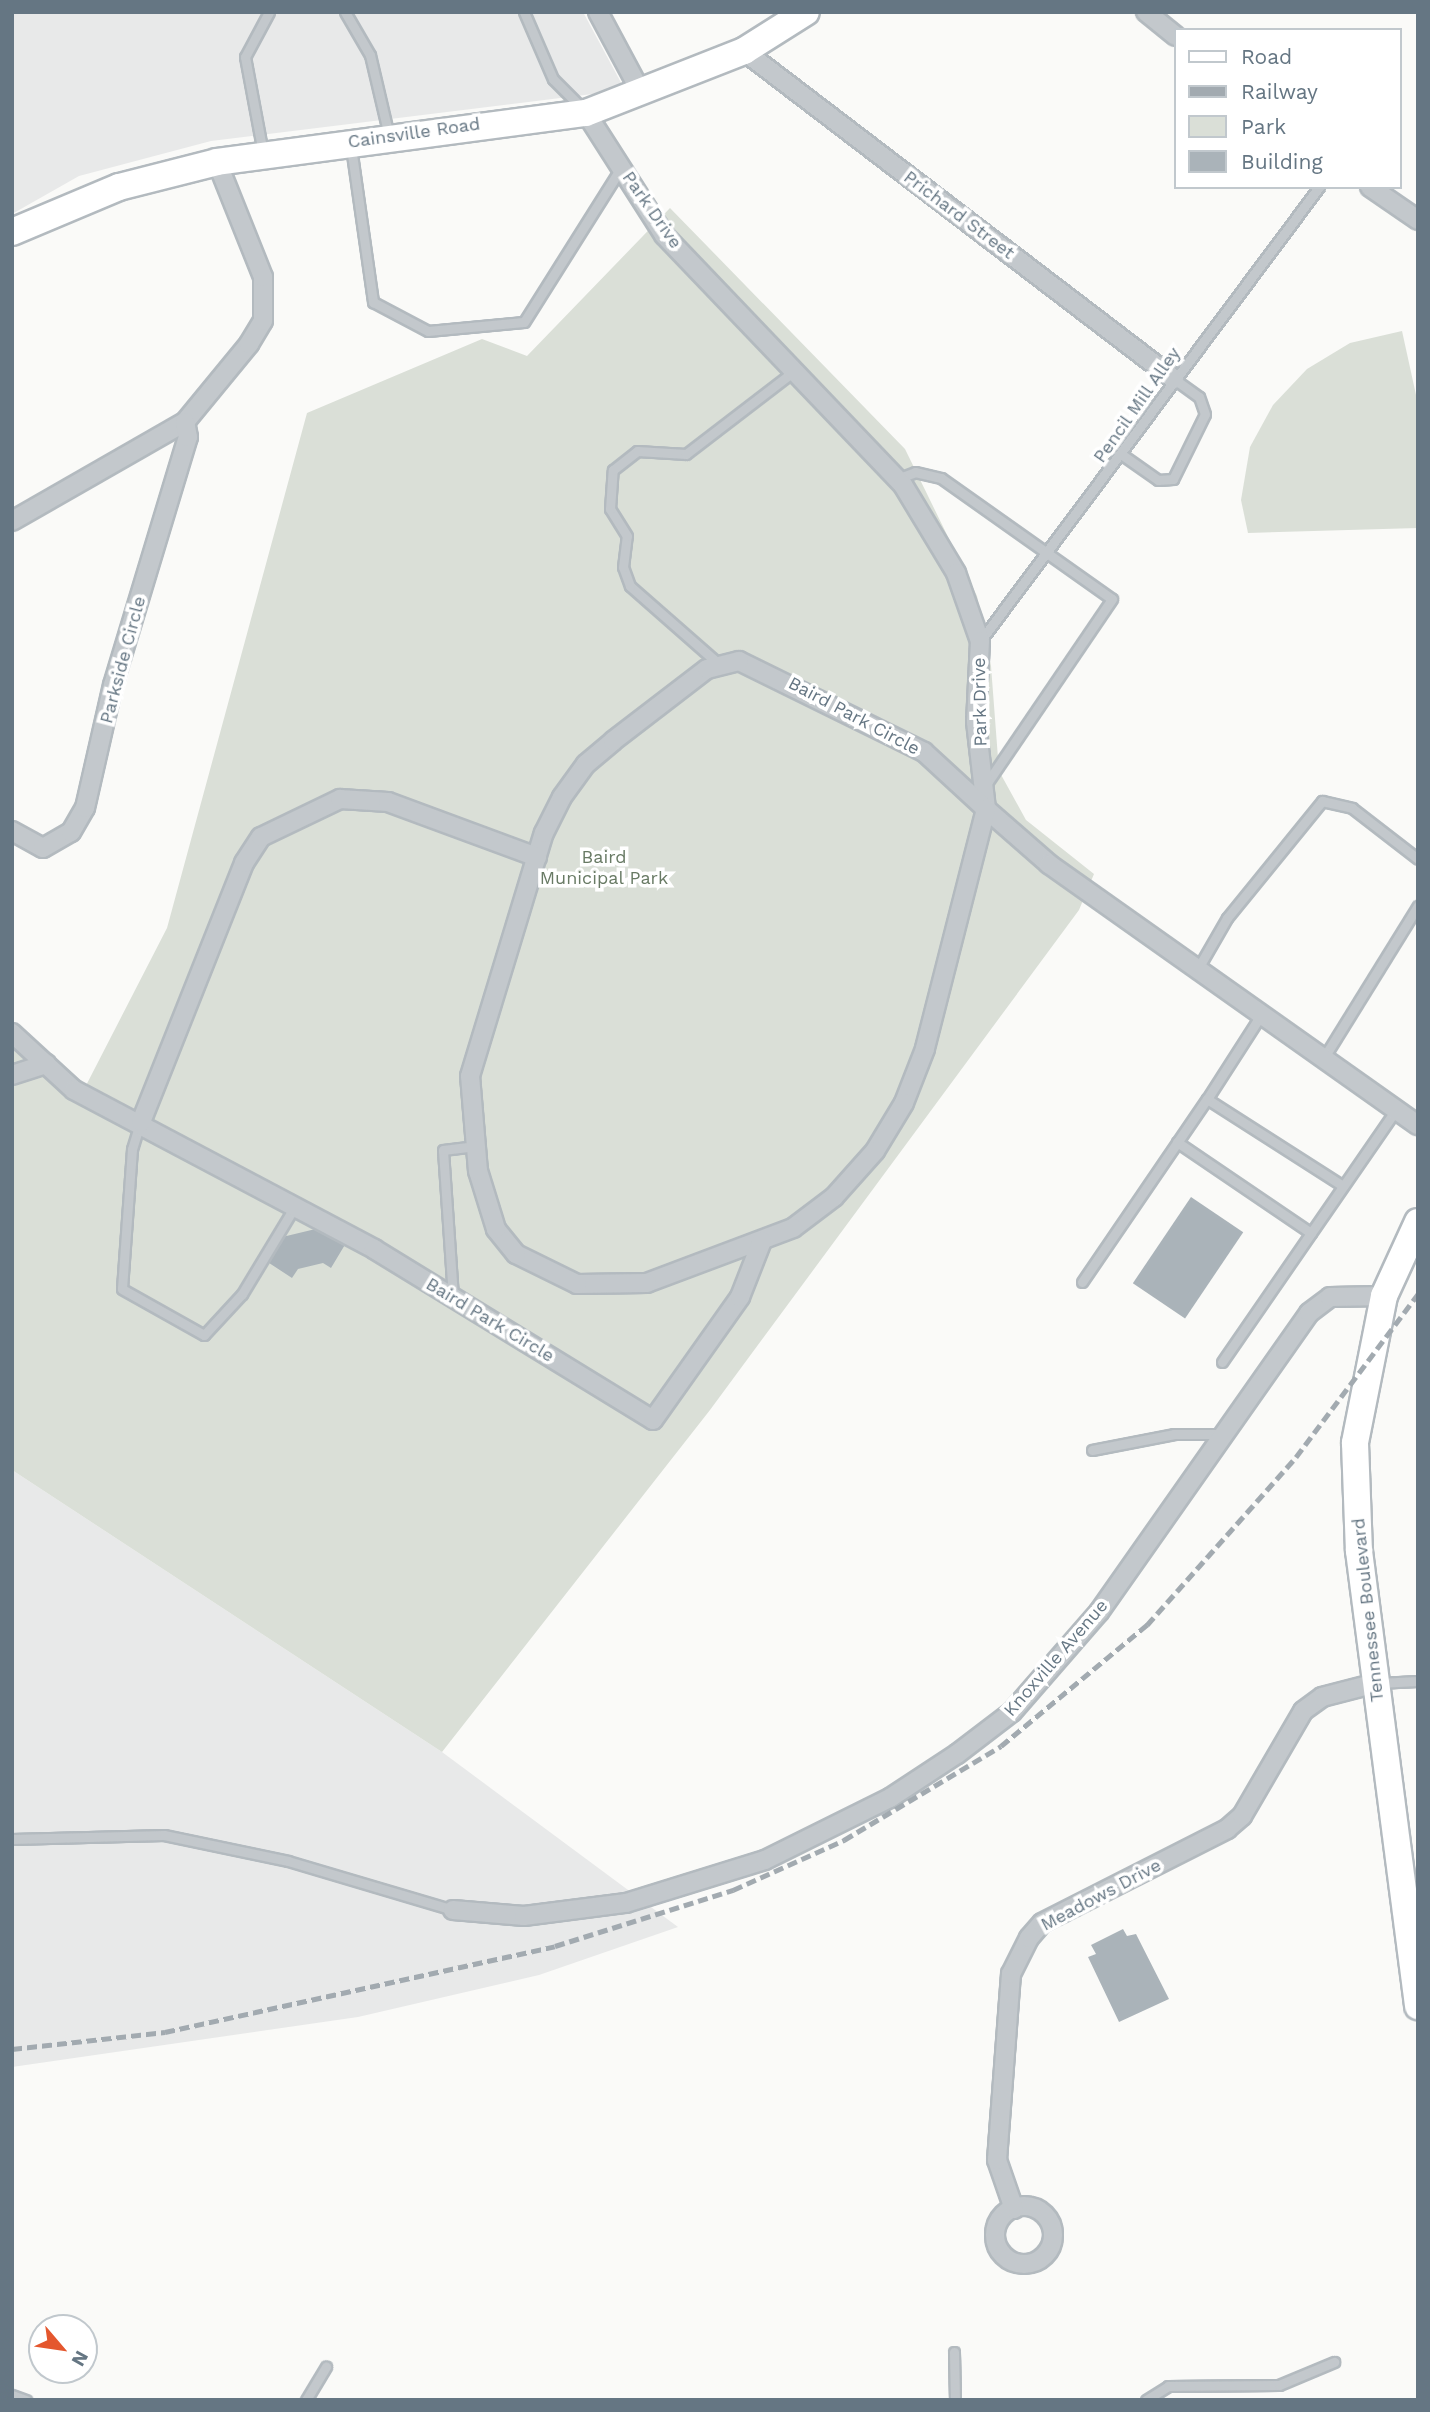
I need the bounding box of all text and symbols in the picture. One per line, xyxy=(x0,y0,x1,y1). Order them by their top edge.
legend xyxy=(1174,28,1402,189)
text: Road xyxy=(1241,44,1292,69)
text: Railway xyxy=(1241,79,1318,104)
street label: Cainsville Road xyxy=(346,113,482,153)
text: Park xyxy=(1241,114,1286,139)
text: Building xyxy=(1241,149,1323,174)
street label: Prichard Street xyxy=(899,166,1019,264)
street label: Park Drive xyxy=(617,167,687,253)
street label: Pencil Mill Alley xyxy=(1088,342,1186,468)
street label: Parkside Circle xyxy=(96,594,150,726)
street label: Park Drive xyxy=(968,657,992,747)
street label: Baird Park Circle xyxy=(784,672,924,760)
park label: Baird Municipal Park xyxy=(540,847,668,890)
street label: Baird Park Circle xyxy=(422,1273,558,1367)
street label: Tennessee Boulevard xyxy=(1348,1517,1388,1703)
street label: Knoxville Avenue xyxy=(999,1595,1113,1721)
street label: Meadows Drive xyxy=(1037,1854,1165,1936)
north arrow xyxy=(28,2314,98,2384)
text: N xyxy=(67,2347,94,2370)

